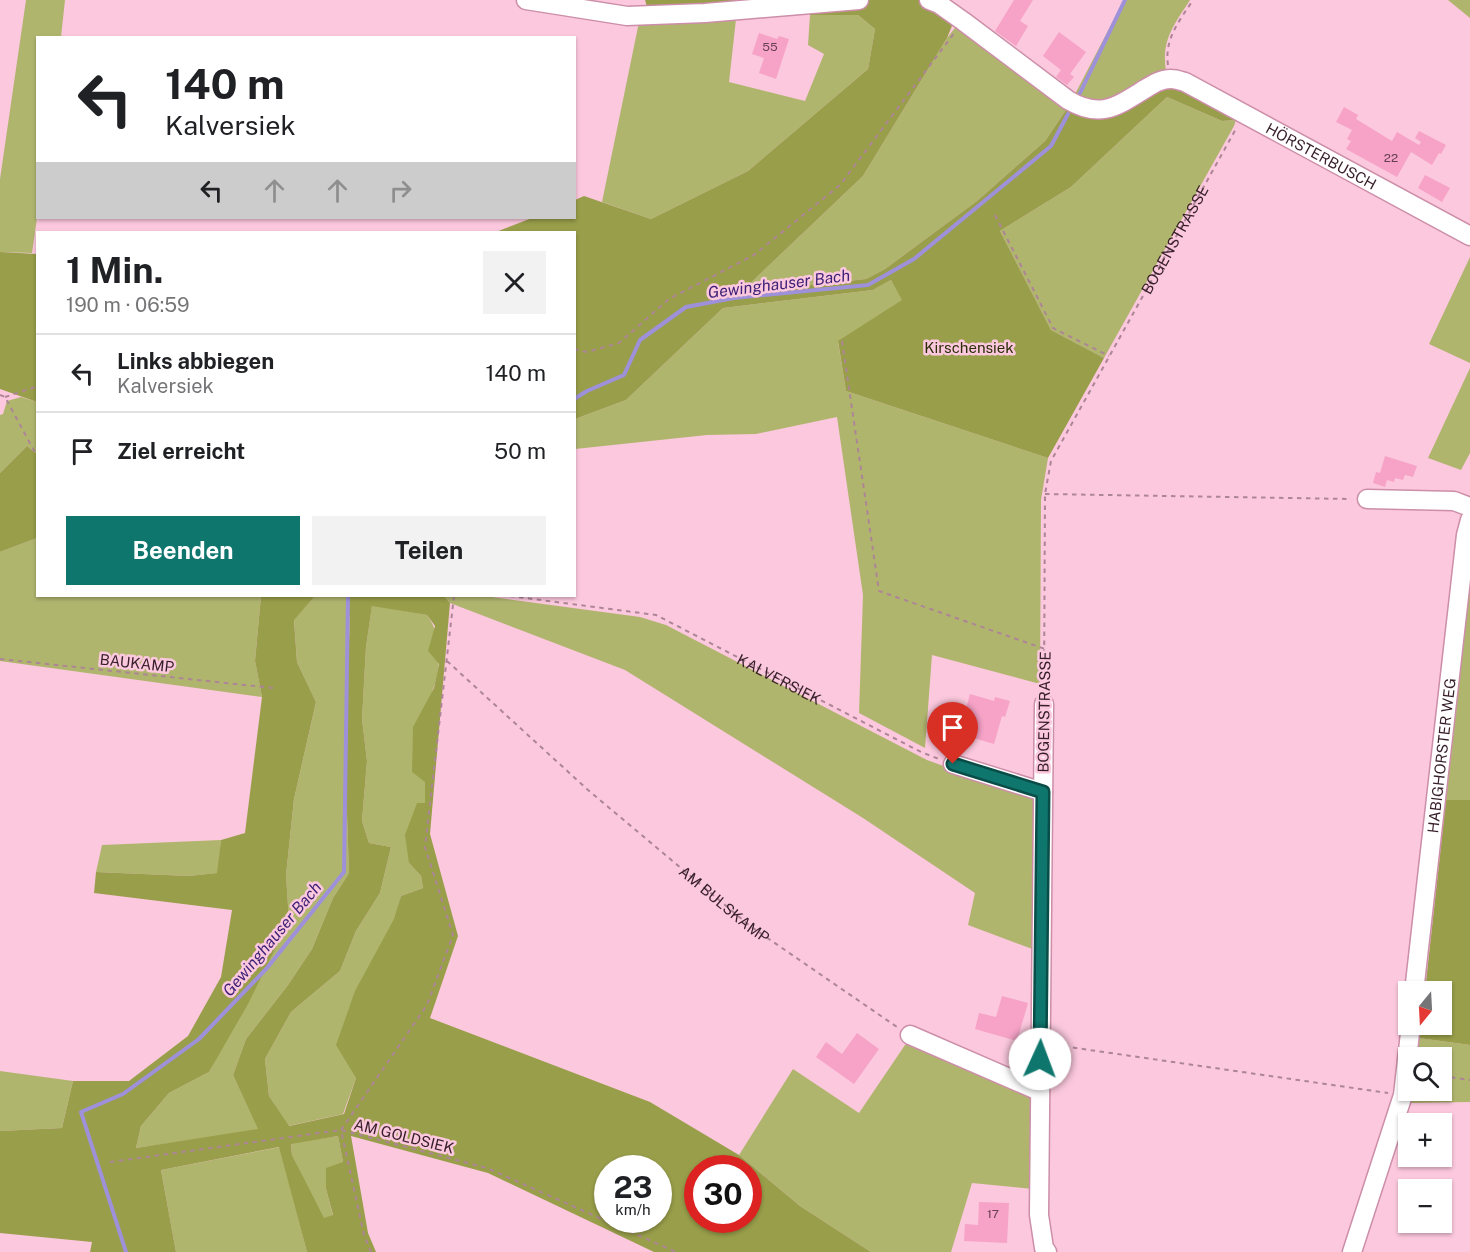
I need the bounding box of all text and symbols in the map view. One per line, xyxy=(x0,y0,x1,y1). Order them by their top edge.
house number: 55 xyxy=(762,40,778,54)
text: 140 m xyxy=(165,59,285,108)
icon: left xyxy=(66,60,144,138)
text: Kalversiek xyxy=(165,109,296,141)
street label: HÖRSTERBUSCH xyxy=(1263,119,1379,192)
house number: 22 xyxy=(1384,151,1398,165)
icon: left xyxy=(195,174,228,207)
icon: ahead xyxy=(258,174,291,207)
icon: ahead xyxy=(321,174,354,207)
icon: right xyxy=(384,174,417,207)
street label: BOGENSTRASSE xyxy=(1137,182,1211,297)
text: 1 Min. xyxy=(66,249,163,291)
button: close xyxy=(483,251,546,314)
water label: Gewinghauser Bach xyxy=(707,266,851,302)
text: 190 m · 06:59 xyxy=(66,293,189,317)
park label: Kirschensiek xyxy=(924,339,1014,356)
text: Links abbiegen xyxy=(117,348,274,374)
icon: left xyxy=(66,357,99,390)
text: 140 m xyxy=(485,360,546,386)
text: Kalversiek xyxy=(117,374,214,398)
icon: arrive xyxy=(66,435,99,468)
text: Ziel erreicht xyxy=(117,438,245,464)
text: 50 m xyxy=(494,438,546,464)
button: Beenden xyxy=(66,516,300,585)
button: Teilen xyxy=(312,516,546,585)
street label: KALVERSIEK xyxy=(734,650,824,707)
street label: BAUKAMP xyxy=(99,651,175,675)
street label: BOGENSTRASSE xyxy=(1034,651,1054,773)
street label: HABIGHORSTER WEG xyxy=(1424,677,1458,834)
pin xyxy=(927,702,978,764)
icon: arrive xyxy=(936,711,969,744)
street label: AM BULSKAMP xyxy=(676,862,773,946)
water label: Gewinghauser Bach xyxy=(219,878,325,1000)
north arrow xyxy=(1398,981,1452,1035)
map controls xyxy=(1398,981,1452,1233)
position arrow xyxy=(1008,1027,1072,1091)
button: search xyxy=(1398,1047,1452,1101)
button: + xyxy=(1398,1113,1452,1167)
street label: AM GOLDSIEK xyxy=(352,1115,456,1157)
speed limit sign: 30 xyxy=(684,1155,762,1233)
text: 23 xyxy=(613,1169,653,1205)
button: − xyxy=(1398,1179,1452,1233)
text: km/h xyxy=(615,1201,651,1218)
house number: 17 xyxy=(987,1207,999,1221)

